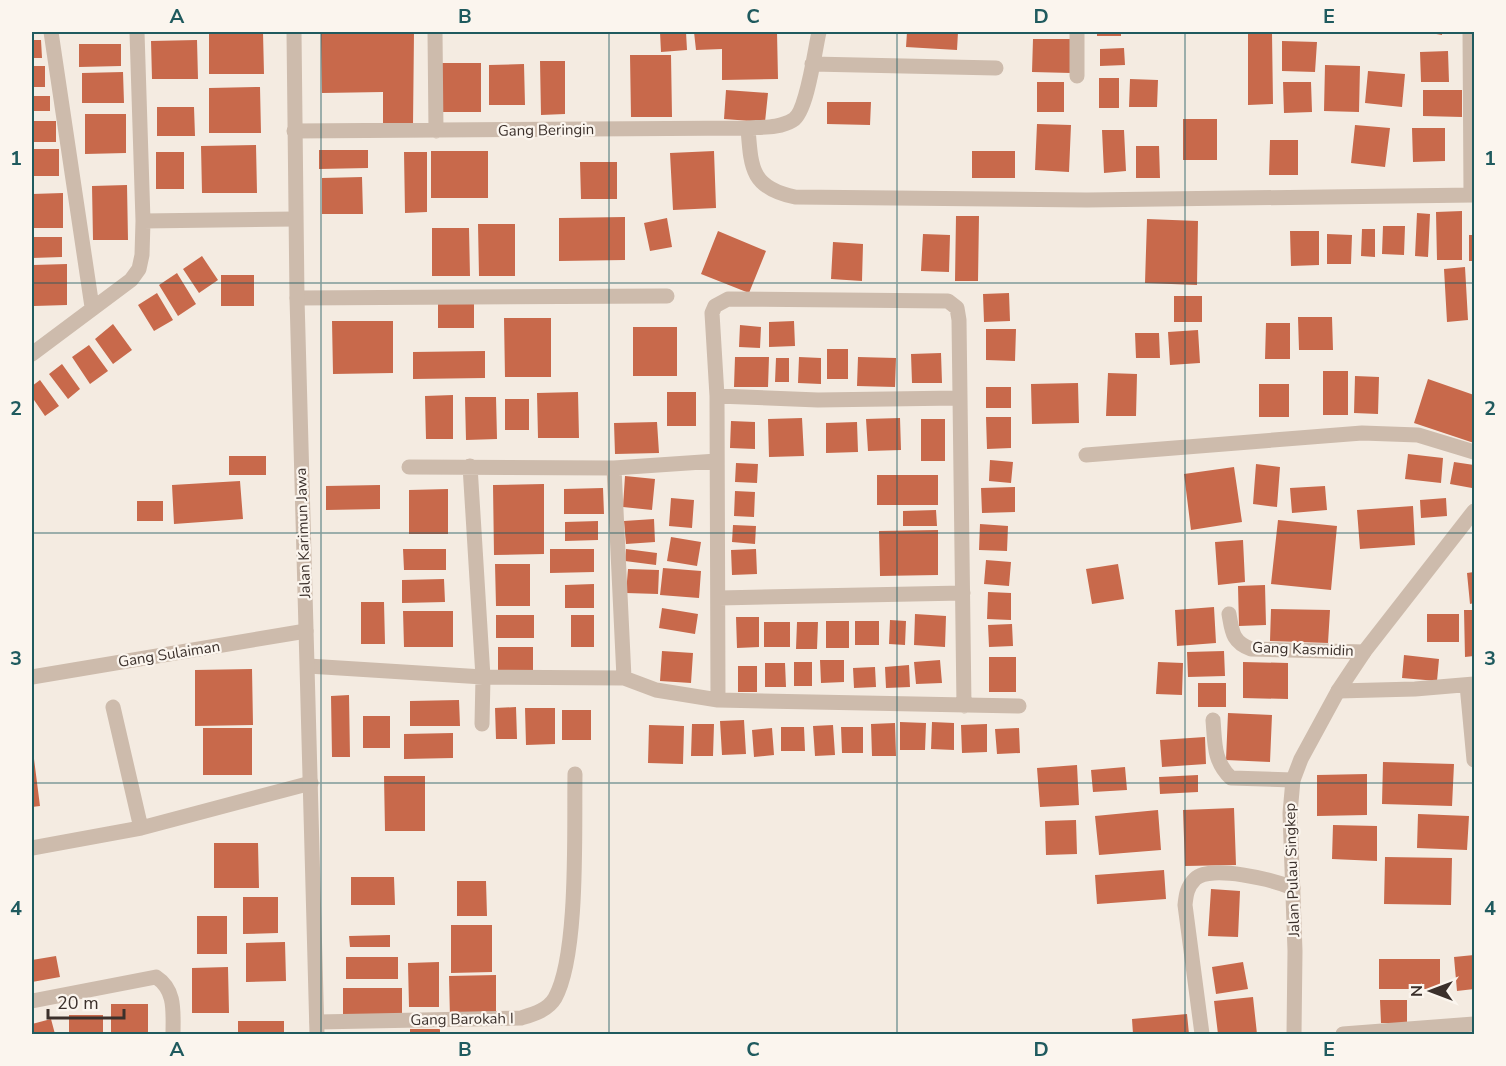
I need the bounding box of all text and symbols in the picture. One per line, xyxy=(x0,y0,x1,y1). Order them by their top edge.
text: A xyxy=(170,3,185,30)
text: B xyxy=(458,3,472,30)
text: C xyxy=(746,3,760,30)
text: D xyxy=(1033,3,1049,30)
text: E xyxy=(1323,3,1335,30)
street label: Gang Beringin xyxy=(498,119,594,141)
text: 1 xyxy=(10,145,22,172)
text: 1 xyxy=(1484,145,1496,172)
text: 2 xyxy=(10,395,22,422)
text: 2 xyxy=(1484,395,1496,422)
street label: Jalan Karimun Jawa xyxy=(291,467,315,600)
street label: Gang Sulaiman xyxy=(117,636,221,672)
street label: Gang Kasmidin xyxy=(1252,637,1354,661)
text: 3 xyxy=(10,645,22,672)
text: 3 xyxy=(1484,645,1496,672)
street label: Jalan Pulau Singkep xyxy=(1280,802,1304,938)
text: 4 xyxy=(10,895,22,922)
text: 4 xyxy=(1484,895,1496,922)
north arrow xyxy=(1401,961,1461,1021)
scale bar xyxy=(48,982,124,1020)
text: N xyxy=(1406,985,1428,997)
text: 20 m xyxy=(57,991,99,1015)
street label: Gang Barokah I xyxy=(410,1008,514,1030)
text: A xyxy=(170,1036,185,1063)
text: B xyxy=(458,1036,472,1063)
text: C xyxy=(746,1036,760,1063)
text: D xyxy=(1033,1036,1049,1063)
text: E xyxy=(1323,1036,1335,1063)

